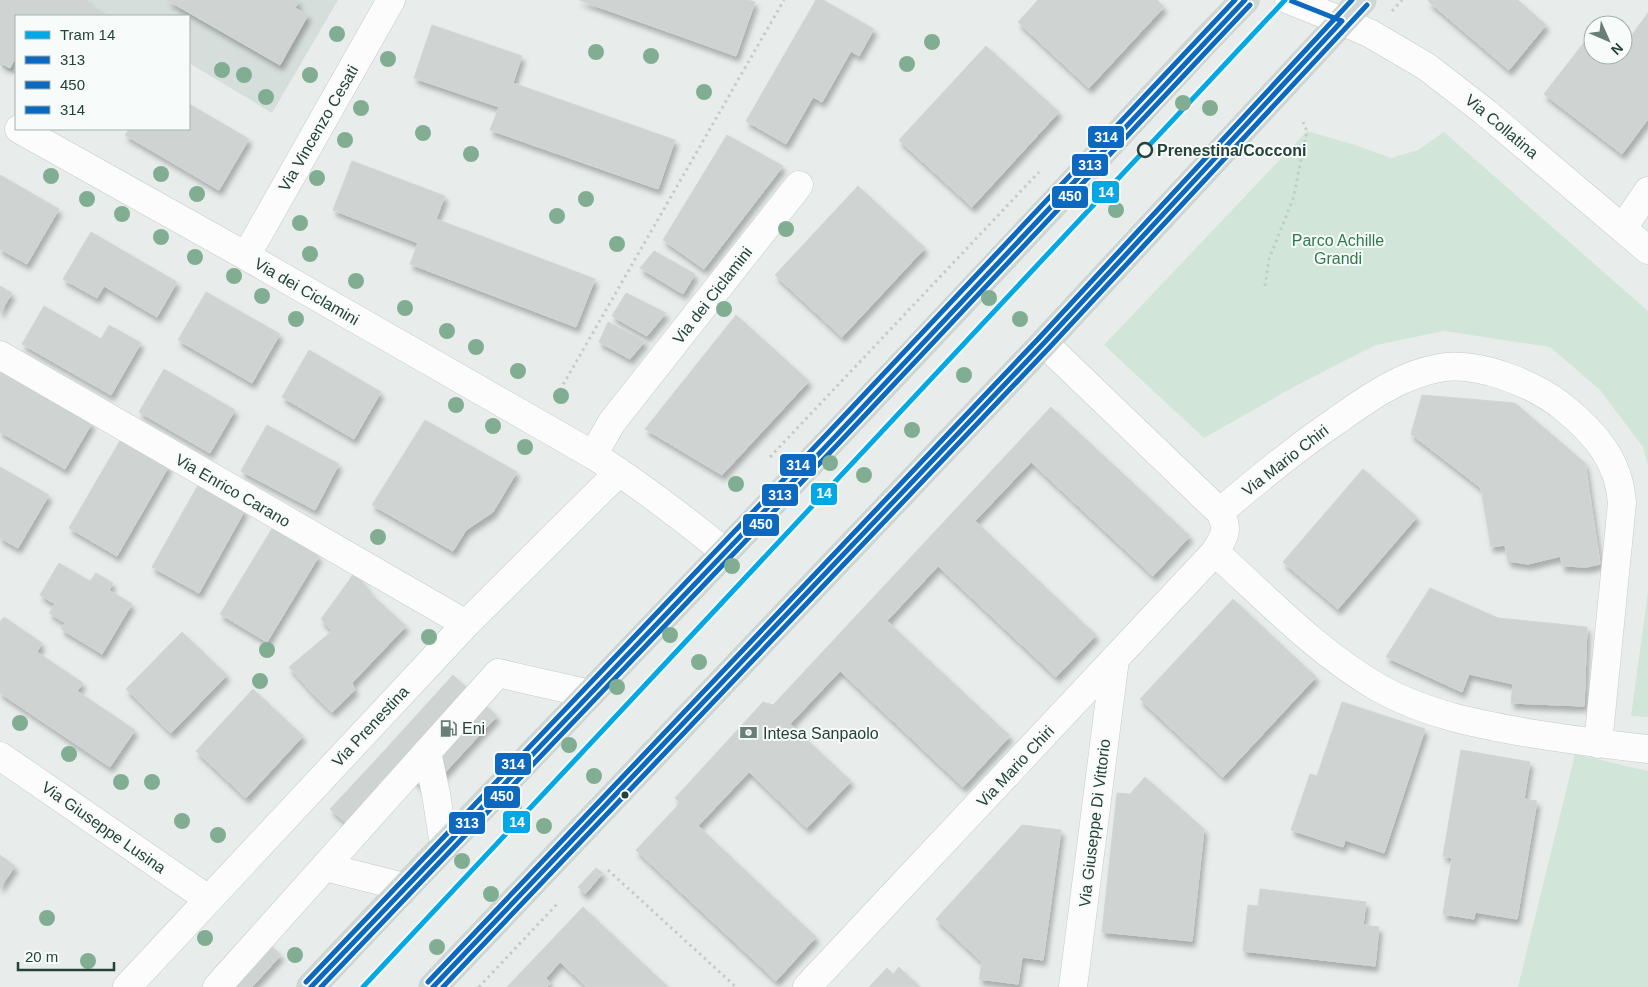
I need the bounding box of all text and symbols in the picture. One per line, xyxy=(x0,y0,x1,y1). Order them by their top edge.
legend xyxy=(15,15,190,130)
north arrow xyxy=(1583,15,1633,65)
text: Tram 14 xyxy=(60,26,115,43)
text: N xyxy=(1608,40,1626,58)
text: 313 xyxy=(60,51,85,68)
street label: Via Vincenzo Cesati xyxy=(275,62,361,194)
text: 450 xyxy=(60,76,85,93)
street label: Via Collatina xyxy=(1462,91,1542,162)
text: 314 xyxy=(60,101,85,118)
line badge: 314 xyxy=(1087,125,1125,149)
text: 314 xyxy=(1094,129,1118,145)
marker: Prenestina/Cocconi xyxy=(1137,142,1153,158)
place label: Prenestina/Cocconi xyxy=(1157,142,1306,159)
line badge: 313 xyxy=(1071,153,1109,177)
text: 313 xyxy=(1078,157,1102,173)
line badge: 14 xyxy=(1091,180,1120,204)
text: 14 xyxy=(1098,184,1114,200)
line badge: 450 xyxy=(1051,185,1089,209)
text: 450 xyxy=(1058,188,1082,204)
park label: Parco Achille Grandi xyxy=(1292,232,1384,267)
street label: Via dei Ciclamini xyxy=(669,244,755,347)
street label: Via dei Ciclamini xyxy=(251,255,362,328)
street label: Via Mario Chiri xyxy=(1239,421,1332,499)
street label: Via Enrico Carano xyxy=(172,451,293,530)
line badge: 314 xyxy=(779,453,817,477)
text: 314 xyxy=(786,457,810,473)
line badge: 14 xyxy=(810,482,838,506)
line badge: 313 xyxy=(761,483,799,507)
text: 14 xyxy=(816,485,832,501)
text: 313 xyxy=(768,487,792,503)
line badge: 450 xyxy=(742,513,780,537)
text: 450 xyxy=(749,516,773,532)
street label: Via Prenestina xyxy=(329,683,412,770)
fuel station icon: Eni xyxy=(438,718,458,738)
place label: Eni xyxy=(462,720,485,737)
street label: Via Mario Chiri xyxy=(973,722,1057,810)
bank icon: Intesa Sanpaolo xyxy=(739,723,759,743)
place label: Intesa Sanpaolo xyxy=(763,725,879,742)
street label: Via Giuseppe Di Vittorio xyxy=(1076,738,1113,908)
line badge: 314 xyxy=(494,752,532,776)
text: 314 xyxy=(501,756,525,772)
street label: Via Giuseppe Lusina xyxy=(38,778,169,877)
line badge: 450 xyxy=(483,785,521,809)
text: 450 xyxy=(490,788,514,804)
unlabelled marker xyxy=(620,790,630,800)
line badge: 14 xyxy=(502,810,531,834)
line badge: 313 xyxy=(448,811,486,835)
text: 14 xyxy=(509,814,525,830)
text: 313 xyxy=(455,815,479,831)
scale bar xyxy=(18,940,114,972)
text: 20 m xyxy=(25,948,58,965)

